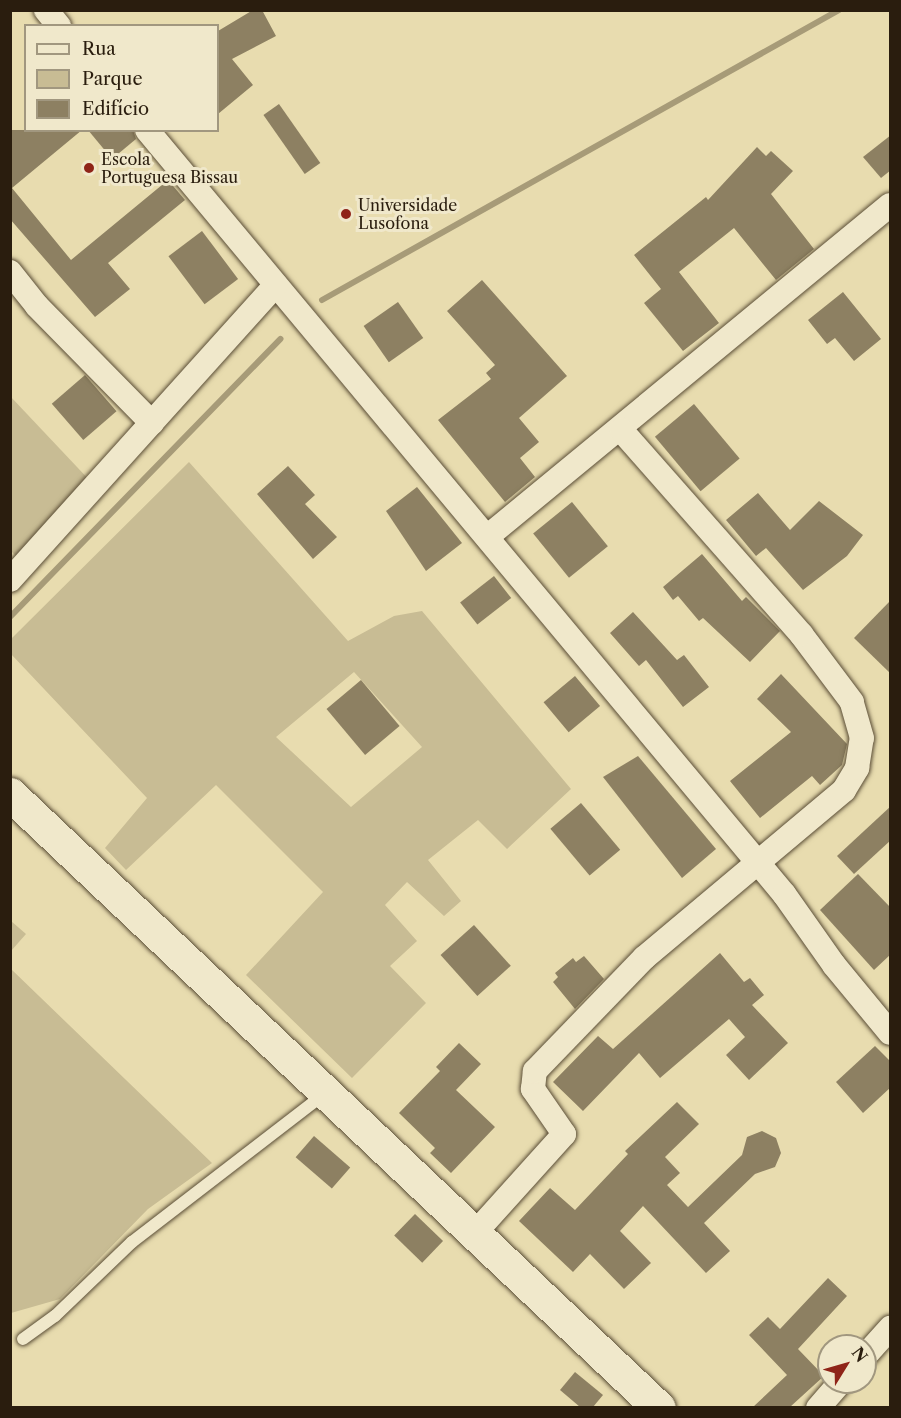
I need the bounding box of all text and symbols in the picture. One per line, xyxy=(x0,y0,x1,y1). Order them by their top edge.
legend xyxy=(24,24,219,132)
text: Rua xyxy=(82,38,116,60)
text: Parque xyxy=(82,68,143,90)
text: Edifício xyxy=(82,98,149,120)
place label: Escola Portuguesa Bissau xyxy=(101,149,238,187)
marker: Escola Portuguesa Bissau xyxy=(82,161,96,175)
place label: Universidade Lusofona xyxy=(358,195,457,233)
marker: Universidade Lusofona xyxy=(339,207,353,221)
north arrow xyxy=(817,1334,877,1394)
text: N xyxy=(848,1343,872,1366)

